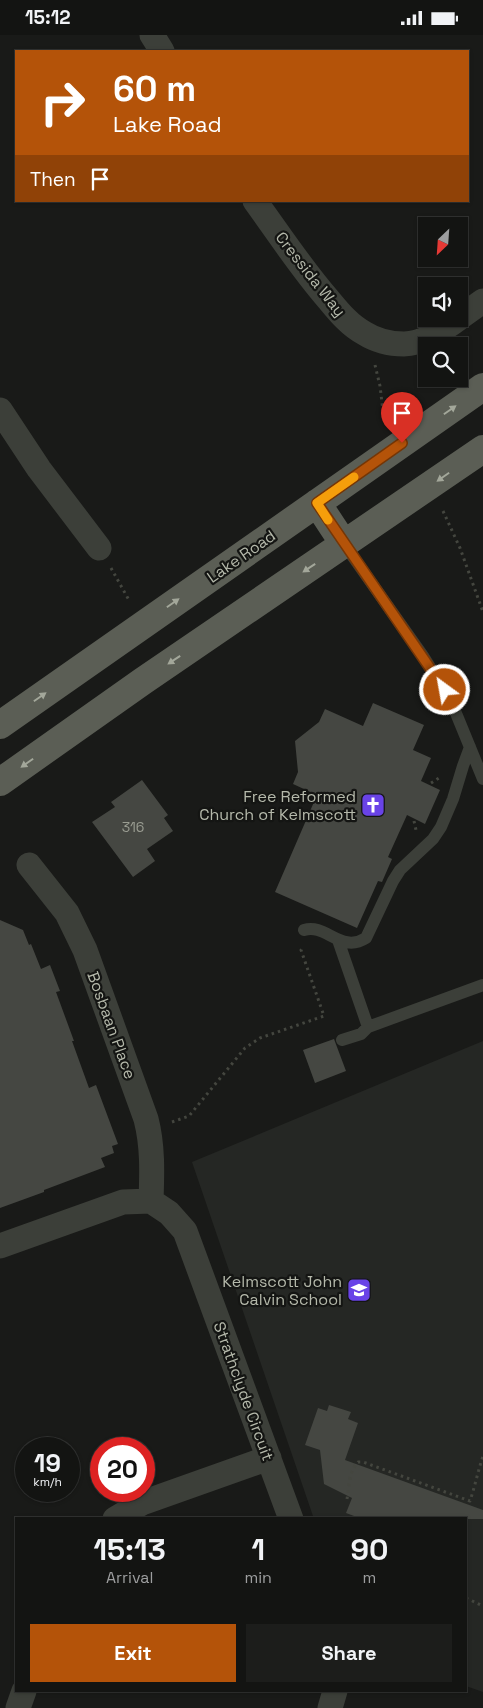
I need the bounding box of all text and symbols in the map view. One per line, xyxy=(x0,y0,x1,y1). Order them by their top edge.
text: 15:12 xyxy=(25,5,71,30)
text: 60 m xyxy=(113,67,196,111)
icon: right xyxy=(30,70,95,135)
text: Lake Road xyxy=(113,110,222,138)
icon: arrive xyxy=(86,165,114,193)
text: Then xyxy=(30,167,76,192)
north arrow xyxy=(418,217,468,267)
map controls xyxy=(418,217,468,387)
street label: Cressida Way xyxy=(271,227,350,321)
button: sound xyxy=(418,277,468,327)
button: search xyxy=(418,337,468,387)
pin xyxy=(381,392,423,443)
icon: arrive xyxy=(388,399,416,427)
one-way arrow xyxy=(443,405,457,415)
one-way arrow xyxy=(436,472,450,482)
street label: Lake Road xyxy=(203,525,280,588)
one-way arrow xyxy=(302,564,315,573)
one-way arrow xyxy=(166,598,180,608)
one-way arrow xyxy=(168,655,181,665)
position arrow xyxy=(418,663,470,715)
one-way arrow xyxy=(33,692,47,702)
one-way arrow xyxy=(20,758,34,768)
place label: Free Reformed Church of Kelmscott xyxy=(199,786,356,825)
church icon: Free Reformed Church of Kelmscott xyxy=(360,792,386,818)
house number: 316 xyxy=(122,818,144,836)
street label: Bosbaan Place xyxy=(82,968,141,1082)
place label: Kelmscott John Calvin School xyxy=(222,1271,342,1310)
school or university icon: Kelmscott John Calvin School xyxy=(346,1277,372,1303)
street label: Strathclyde Circuit xyxy=(209,1319,278,1464)
speed limit sign: 20 xyxy=(90,1437,155,1502)
text: 19 xyxy=(34,1447,61,1479)
text: km/h xyxy=(33,1474,62,1490)
text: 15:13 xyxy=(94,1530,166,1569)
text: 1 xyxy=(251,1530,265,1569)
text: 90 xyxy=(350,1530,388,1569)
text: Arrival xyxy=(106,1567,153,1588)
text: min xyxy=(244,1567,272,1588)
text: m xyxy=(363,1567,376,1588)
button: Exit xyxy=(30,1624,236,1682)
button: Share xyxy=(246,1624,452,1682)

